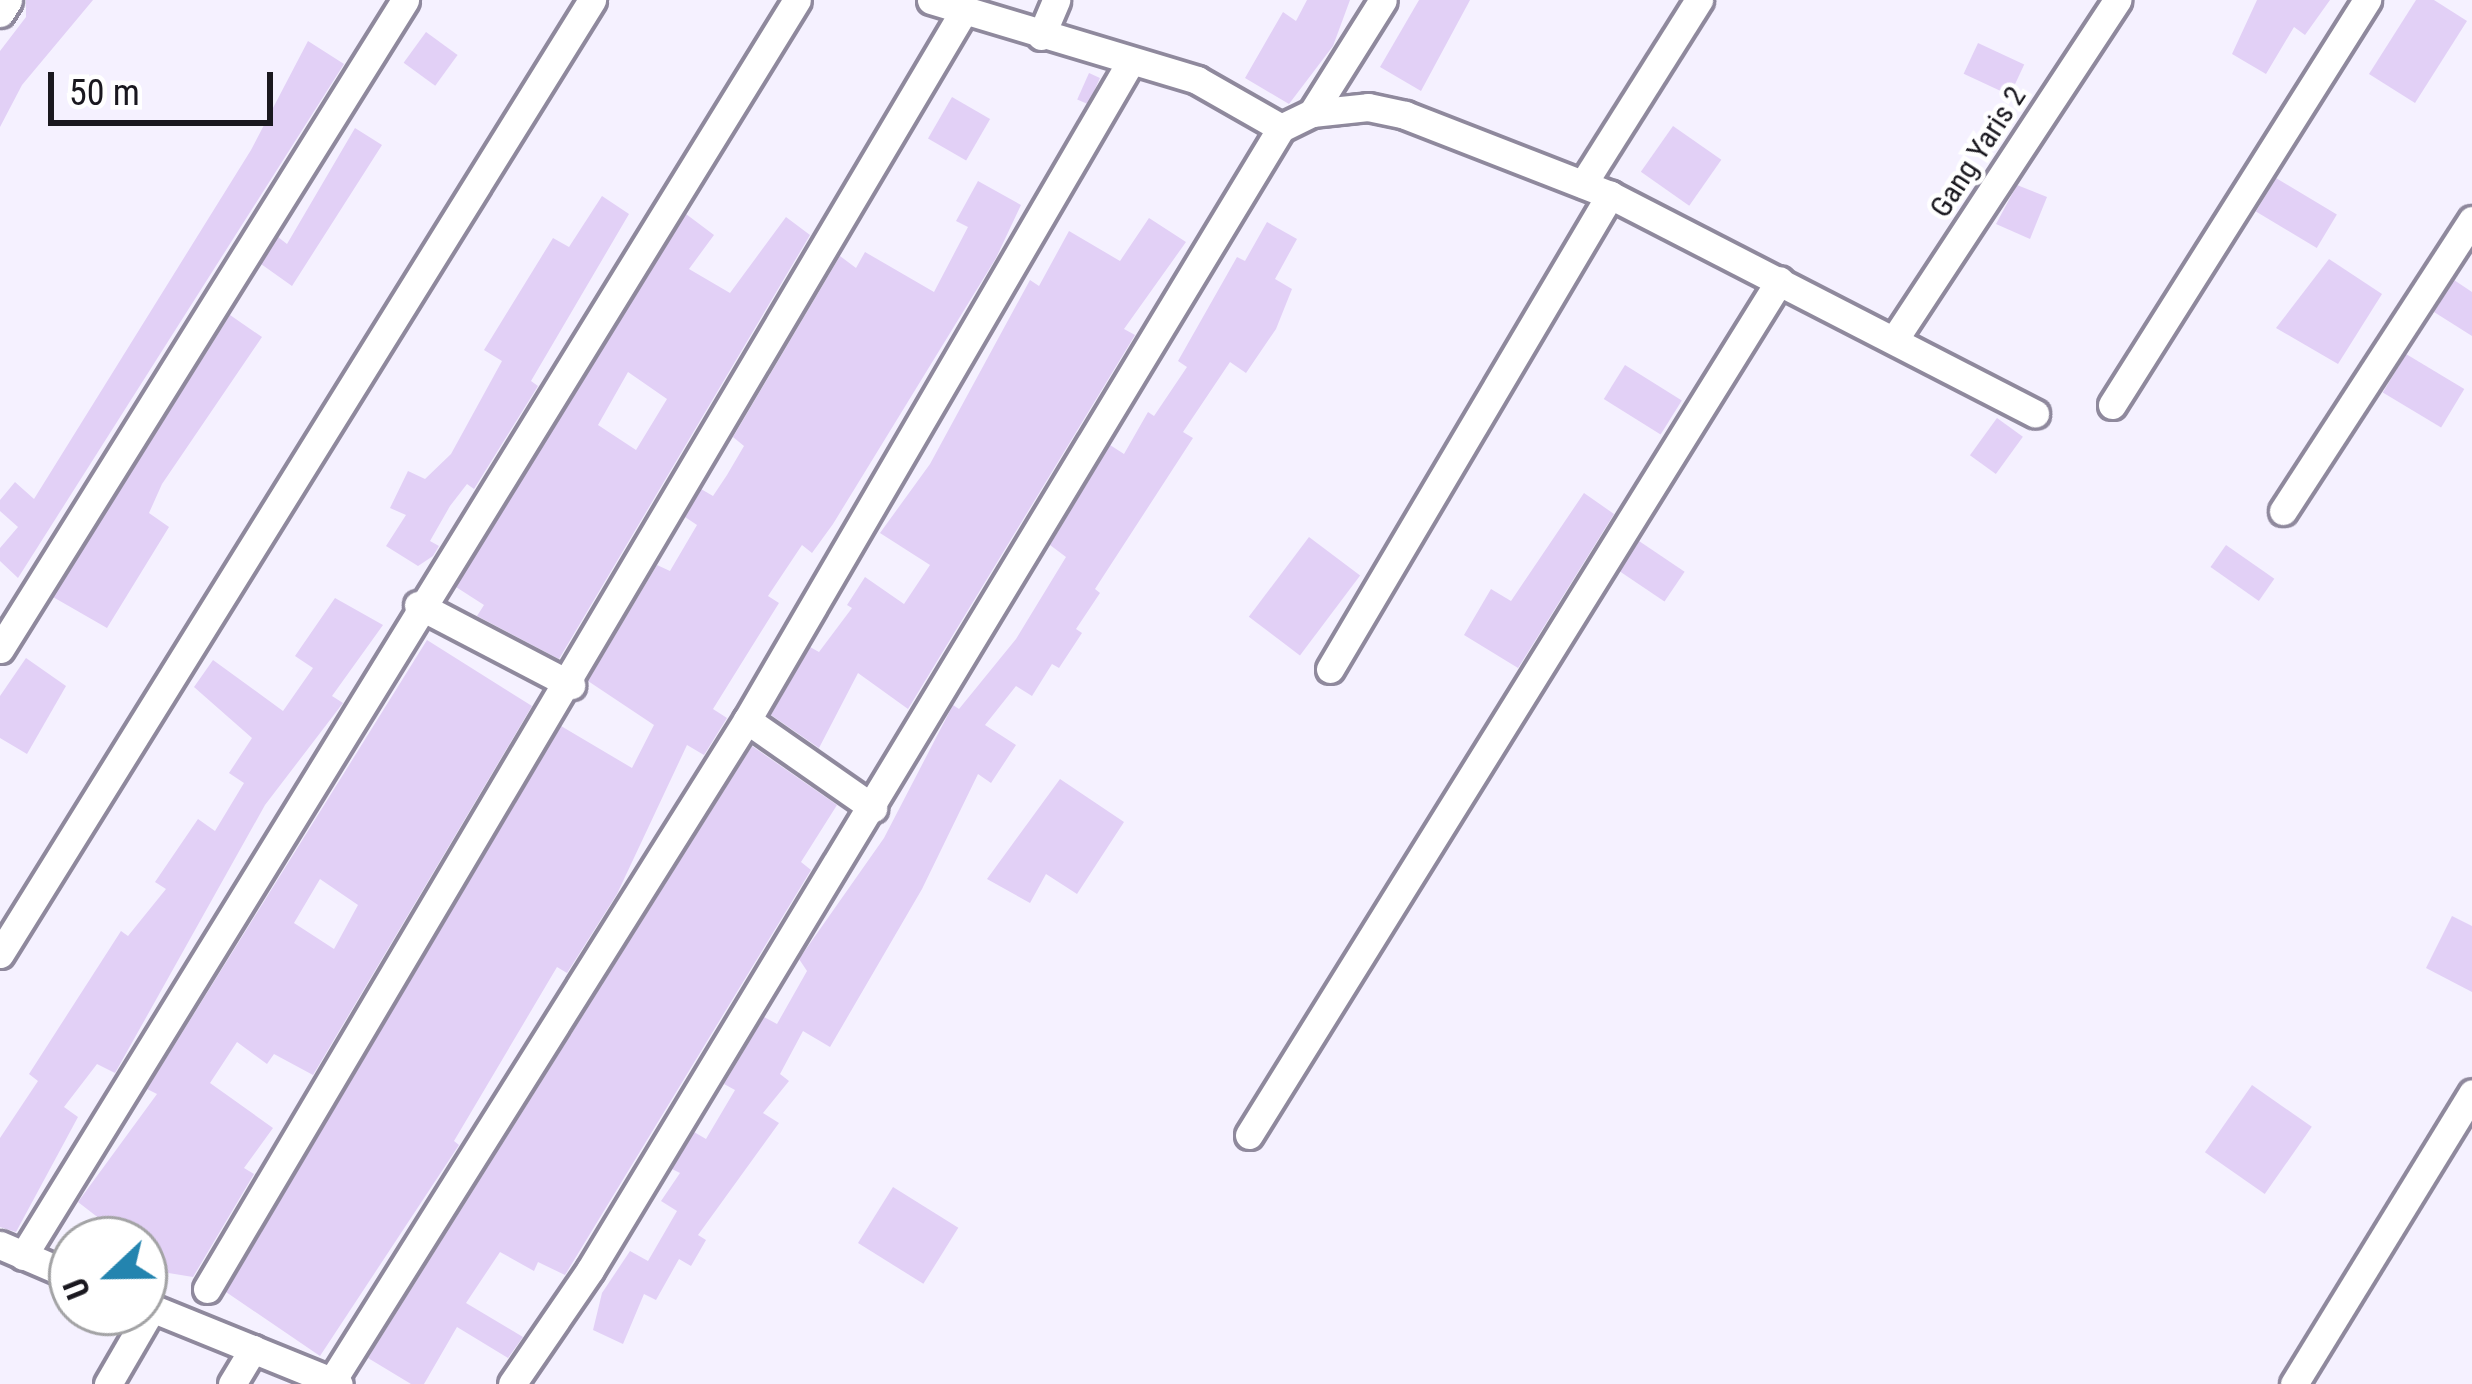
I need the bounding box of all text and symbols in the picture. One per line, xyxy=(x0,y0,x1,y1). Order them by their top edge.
scale bar xyxy=(54,48,279,122)
text: 50 m xyxy=(69,72,140,114)
street label: Gang Yaris 2 xyxy=(1922,80,2034,224)
north arrow xyxy=(48,1216,168,1336)
text: U xyxy=(55,1273,99,1305)

